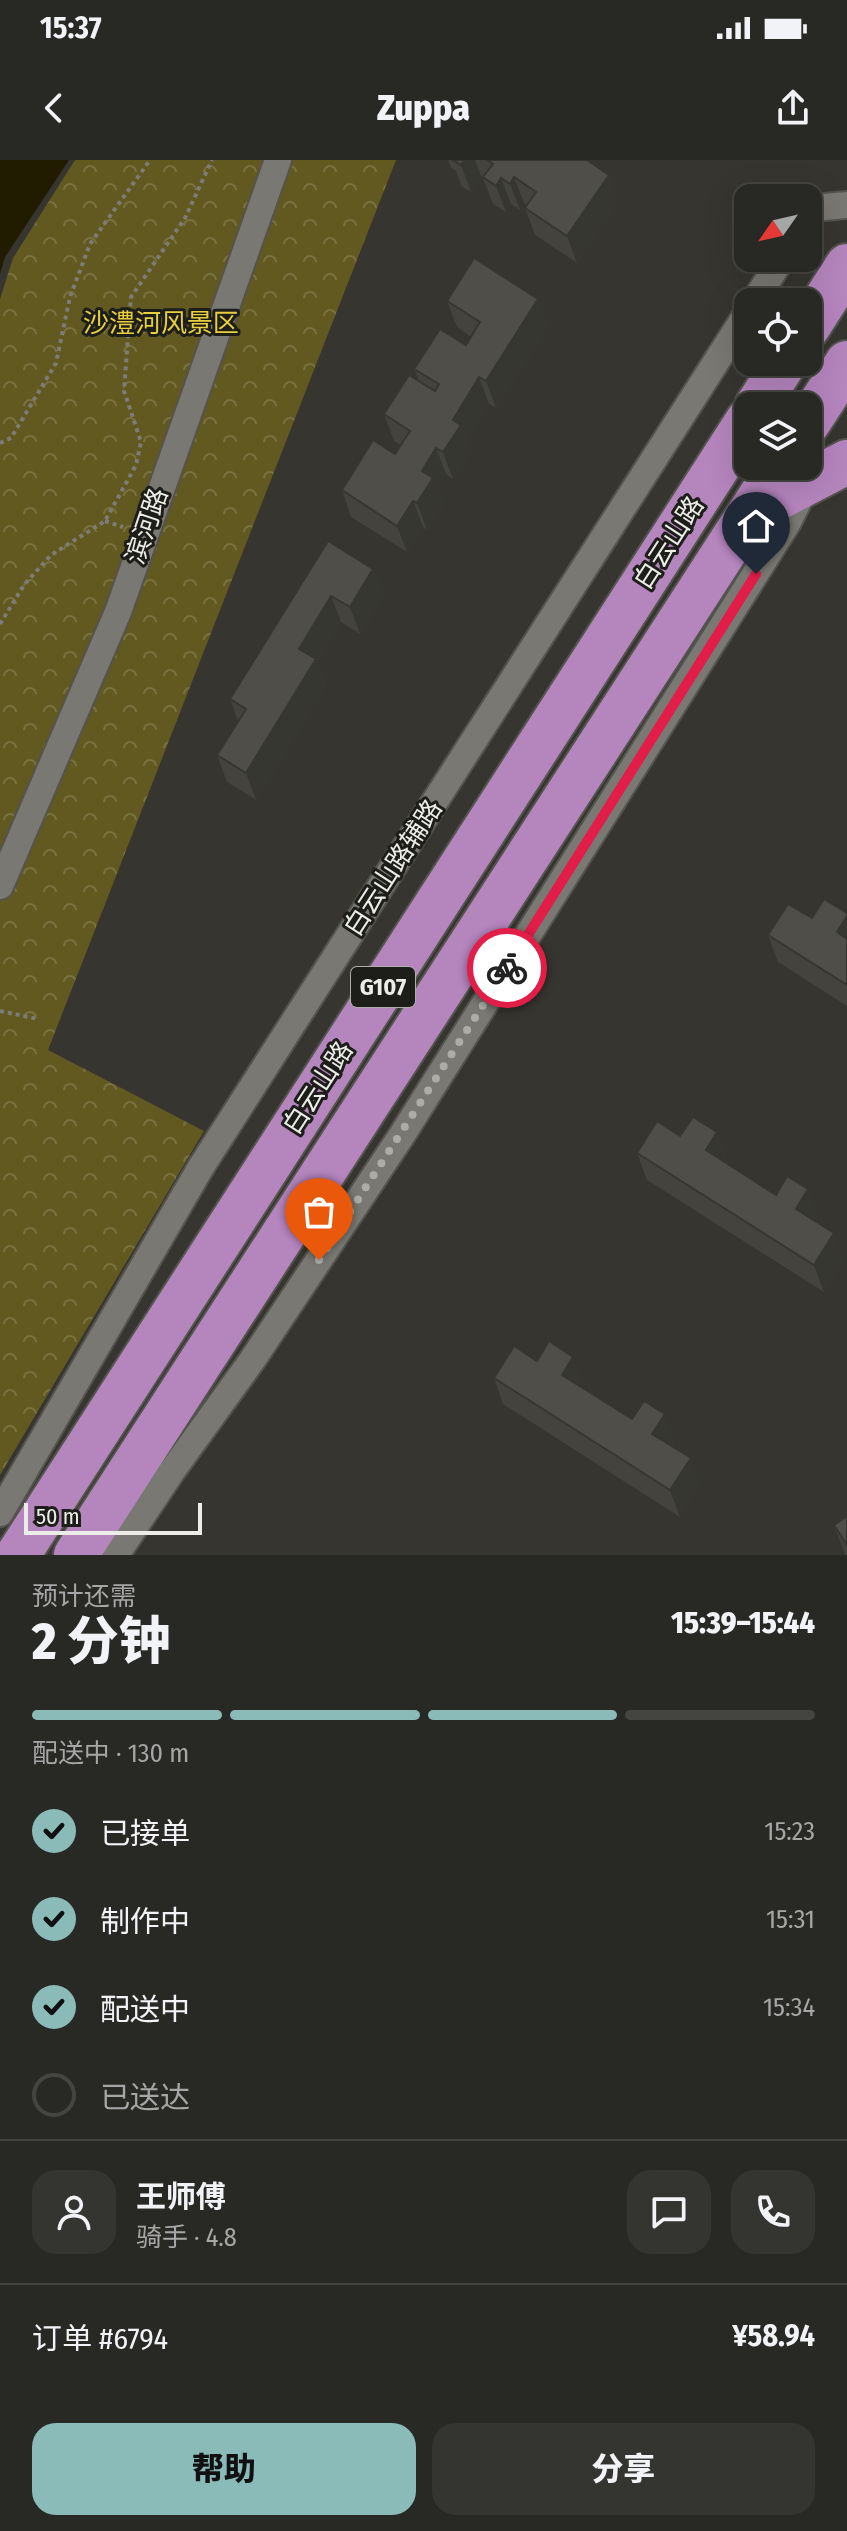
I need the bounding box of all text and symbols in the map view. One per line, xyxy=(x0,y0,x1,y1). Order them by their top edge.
text: 15:37 xyxy=(40,10,102,46)
icon: back xyxy=(32,86,76,130)
text: Zuppa xyxy=(377,86,470,130)
icon: share xyxy=(771,86,815,130)
north arrow xyxy=(734,184,822,272)
map controls xyxy=(734,184,822,480)
button: locate xyxy=(734,288,822,376)
park label: 沙澧河风景区 xyxy=(83,308,239,339)
button: layers xyxy=(734,392,822,480)
street label: 滨河路 xyxy=(120,484,174,568)
street label: 白云山路 xyxy=(628,491,710,595)
pin xyxy=(722,492,790,574)
icon: home xyxy=(734,504,778,548)
street label: 白云山路辅路 xyxy=(338,794,448,942)
courier xyxy=(467,928,547,1008)
icon: bike xyxy=(485,946,529,990)
road number: G107 xyxy=(351,967,415,1007)
street label: 白云山路 xyxy=(277,1036,359,1140)
pin xyxy=(285,1178,353,1260)
icon: bag xyxy=(297,1190,341,1234)
scale bar xyxy=(24,1499,202,1535)
text: 50 m xyxy=(36,1503,80,1530)
text: 预计还需 xyxy=(32,1581,136,1612)
text: 15:39–15:44 xyxy=(671,1605,815,1641)
text: 2 分钟 xyxy=(32,1610,171,1673)
text: 配送中 · 130 m xyxy=(32,1738,189,1769)
icon: check xyxy=(32,1809,76,1853)
text: 已接单 xyxy=(100,1816,190,1852)
text: 15:23 xyxy=(764,1816,815,1847)
icon: check xyxy=(32,1897,76,1941)
text: 制作中 xyxy=(100,1904,190,1940)
text: 15:31 xyxy=(766,1904,815,1935)
icon: check xyxy=(32,1985,76,2029)
text: 配送中 xyxy=(100,1992,190,2028)
text: 15:34 xyxy=(763,1992,815,2023)
text: 已送达 xyxy=(100,2080,190,2116)
button: person xyxy=(32,2170,116,2254)
button: chat xyxy=(627,2170,711,2254)
button: phone xyxy=(731,2170,815,2254)
text: 王师傅 xyxy=(136,2179,226,2215)
text: 骑手 · 4.8 xyxy=(136,2222,237,2253)
text: ¥58.94 xyxy=(732,2318,815,2354)
text: 订单 #6794 xyxy=(32,2321,168,2357)
button: 帮助 xyxy=(32,2423,416,2515)
button: 分享 xyxy=(432,2423,815,2515)

